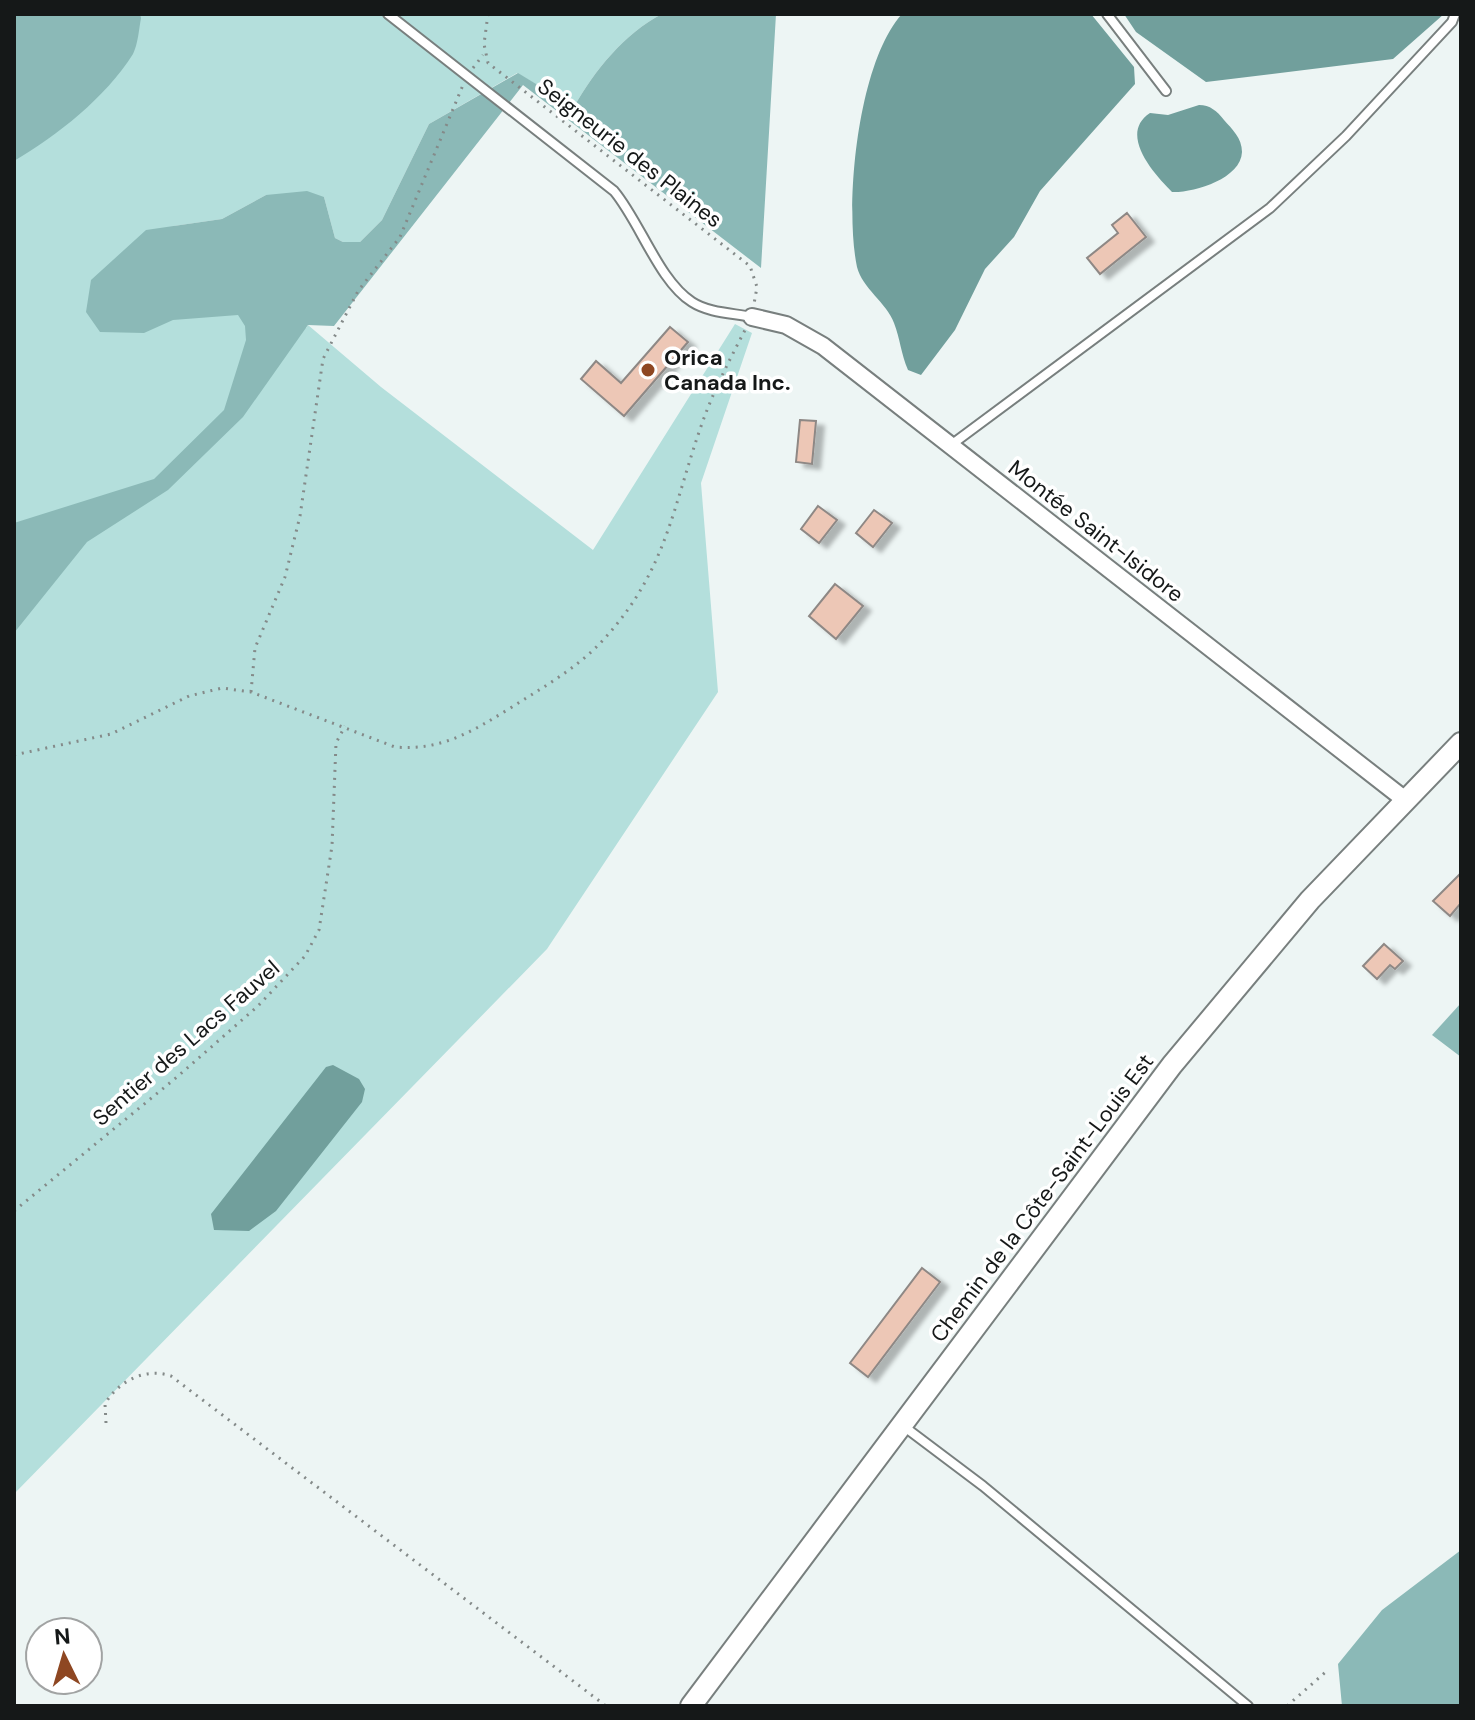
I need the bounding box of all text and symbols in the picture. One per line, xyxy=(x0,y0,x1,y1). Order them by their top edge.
street label: Seigneurie des Plaines xyxy=(532,72,728,234)
place label: Orica Canada Inc. xyxy=(664,343,791,397)
marker: Orica Canada Inc. xyxy=(639,361,657,379)
street label: Montée Saint-Isidore xyxy=(1002,453,1190,609)
street label: Sentier des Lacs Fauvel xyxy=(86,954,286,1132)
street label: Chemin de la Côte-Saint-Louis Est xyxy=(924,1048,1160,1348)
north arrow xyxy=(24,1616,104,1696)
text: N xyxy=(53,1621,72,1652)

